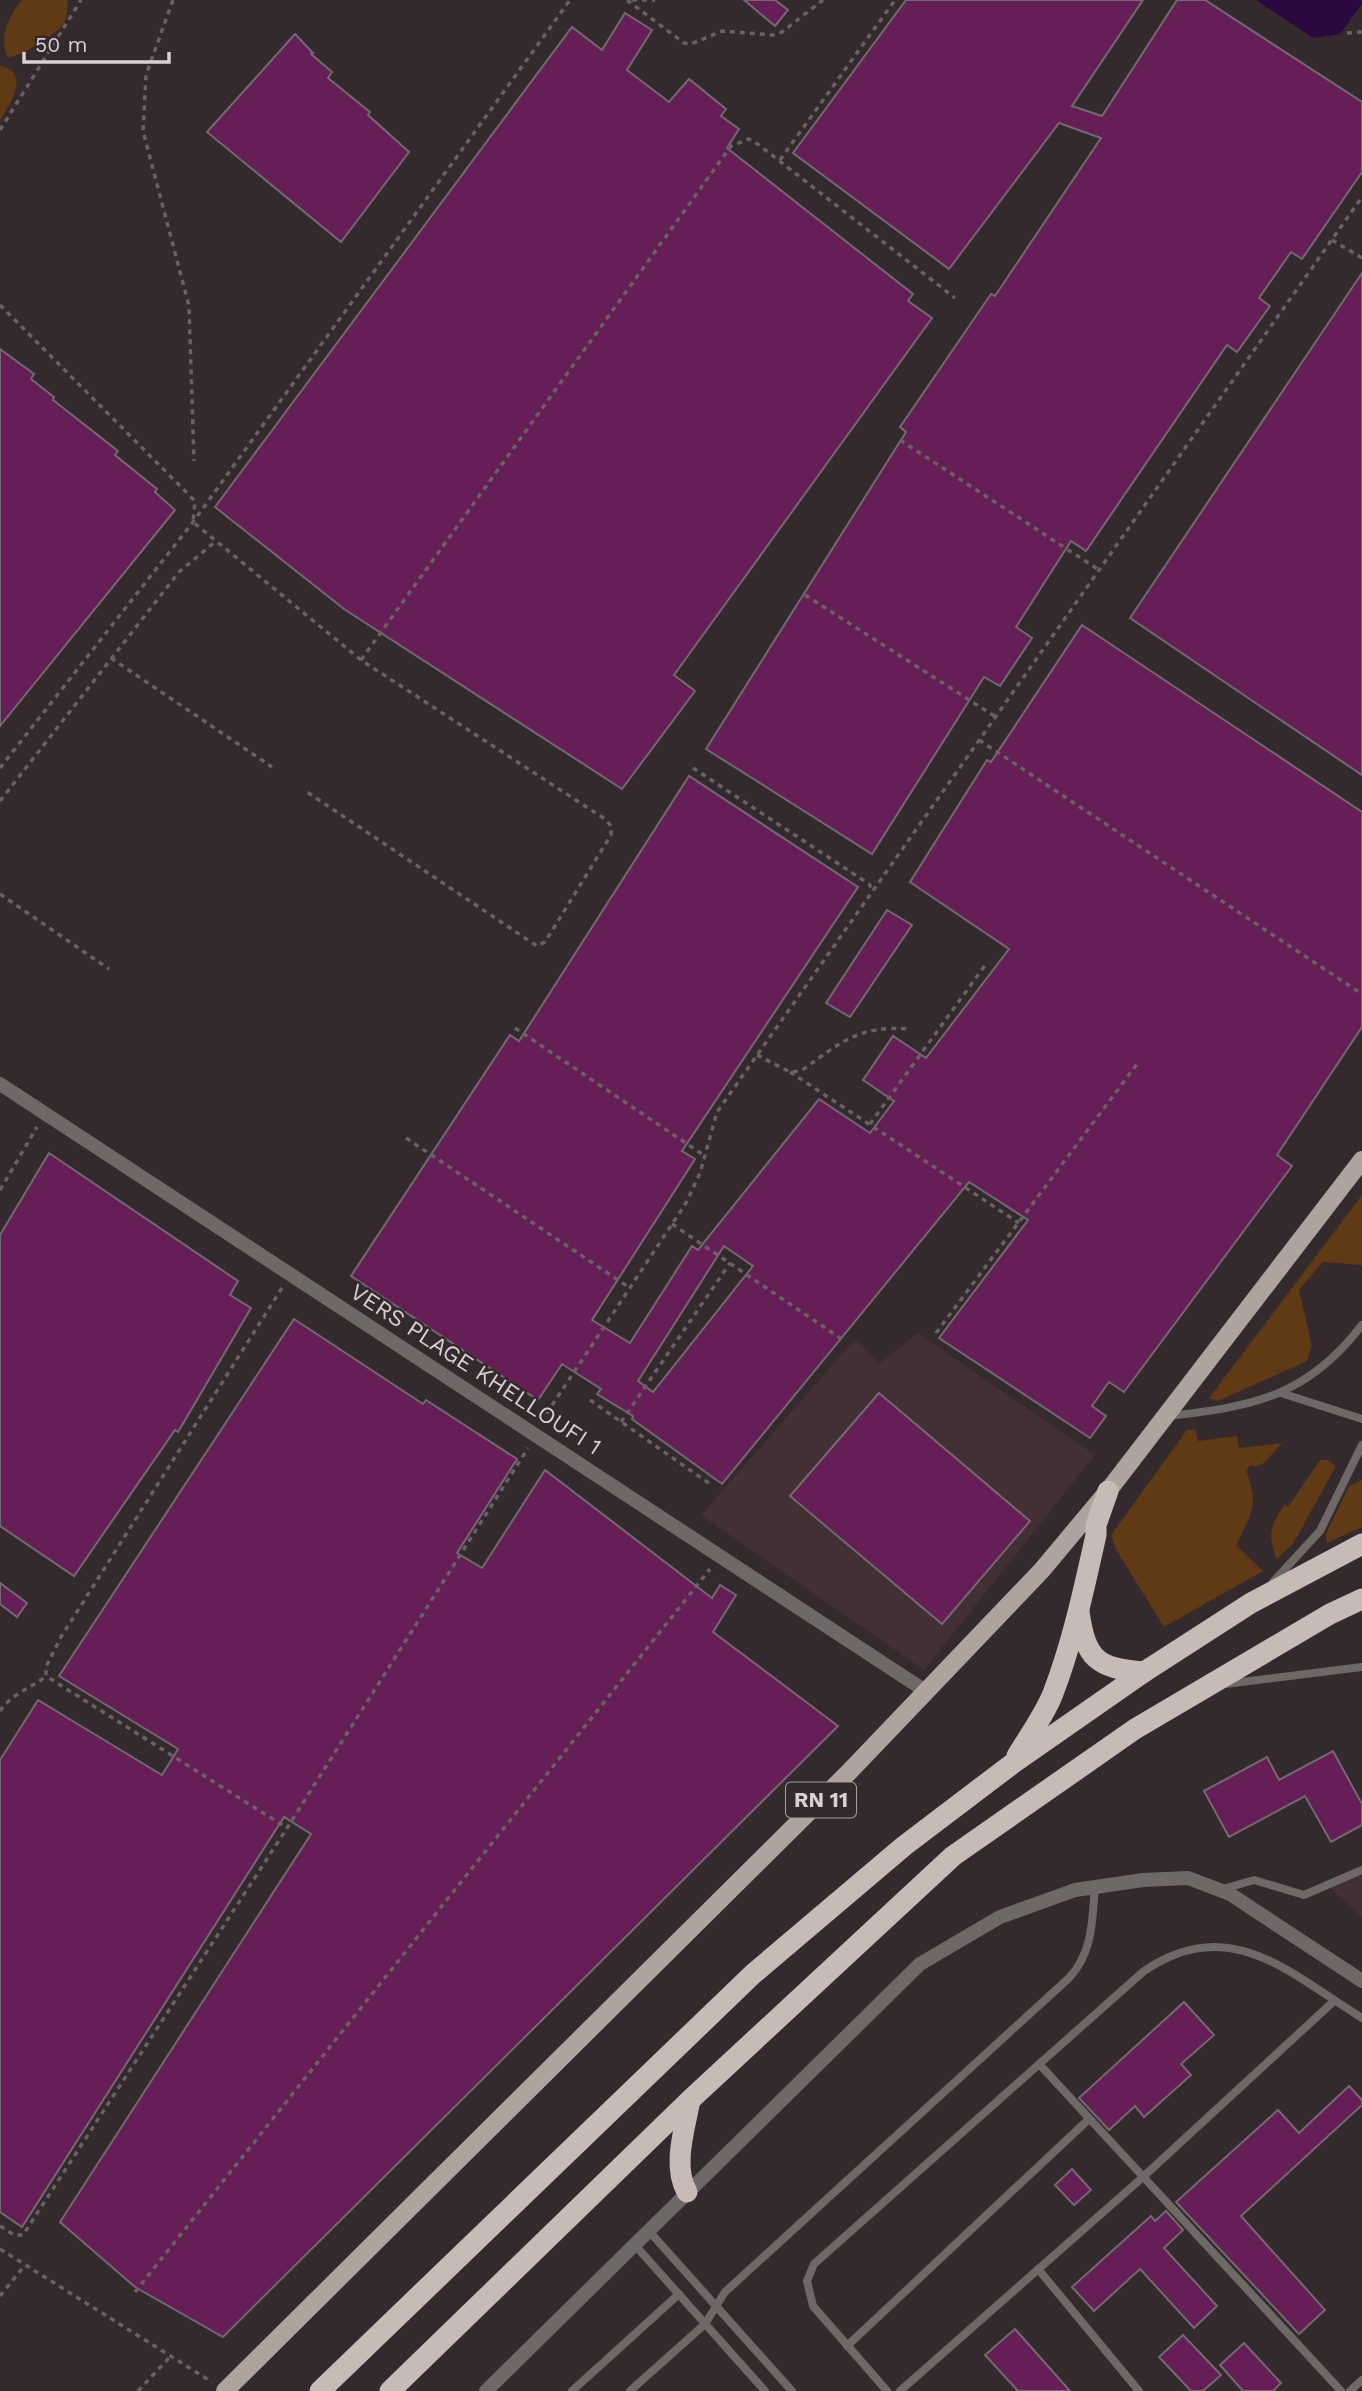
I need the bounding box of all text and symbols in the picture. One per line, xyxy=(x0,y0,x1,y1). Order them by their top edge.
scale bar xyxy=(24,21,170,65)
text: 50 m xyxy=(35,32,87,57)
street label: VERS PLAGE KHELLOUFI 1 xyxy=(345,1278,606,1461)
road number: RN 11 xyxy=(786,1783,856,1818)

